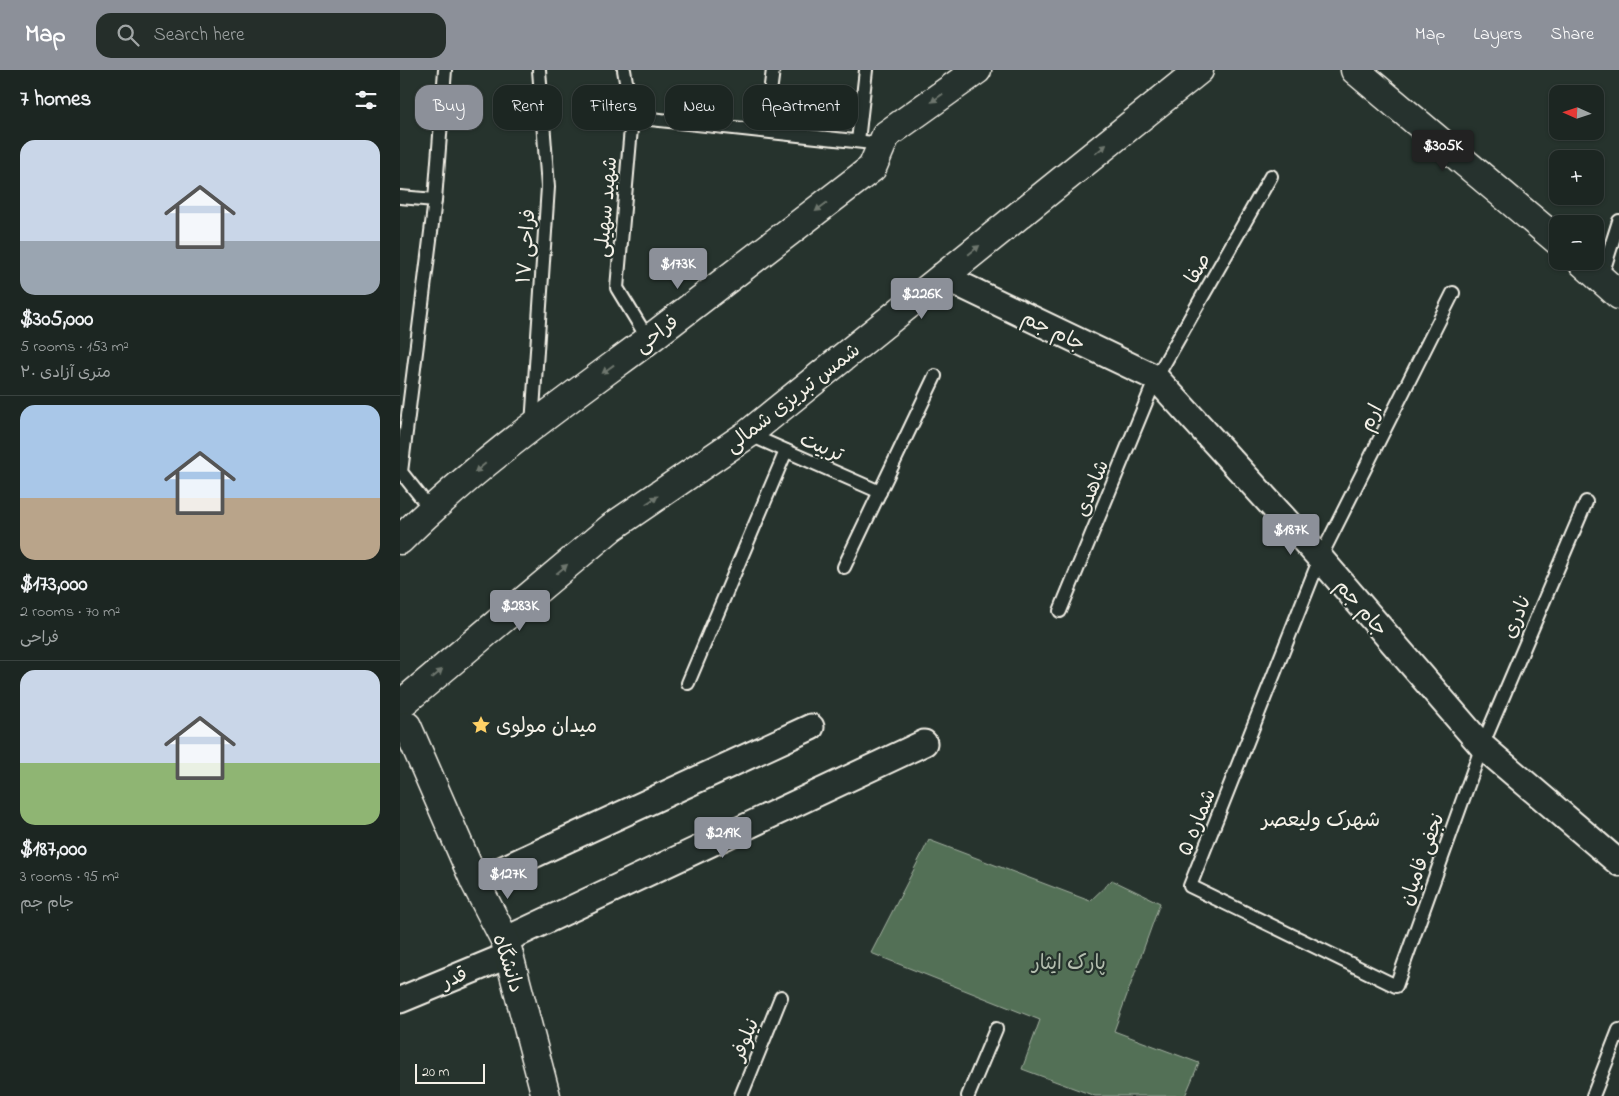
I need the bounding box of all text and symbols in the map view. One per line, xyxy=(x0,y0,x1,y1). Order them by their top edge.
search box xyxy=(96,13,446,58)
text: Map xyxy=(25,18,66,53)
icon: search xyxy=(114,21,142,49)
text: Search here xyxy=(154,22,245,49)
text: Map xyxy=(1415,22,1445,48)
text: Layers xyxy=(1473,22,1523,48)
text: Share xyxy=(1551,22,1594,48)
text: 7 homes xyxy=(20,85,91,115)
chip: Buy xyxy=(415,85,483,130)
chip: Rent xyxy=(493,85,562,130)
chip: Filters xyxy=(572,85,655,130)
chip: New xyxy=(665,85,733,130)
chip: Apartment xyxy=(743,85,858,130)
north arrow xyxy=(1549,85,1604,140)
map controls xyxy=(1549,85,1604,270)
icon: filters xyxy=(352,86,380,114)
one-way arrow xyxy=(930,93,944,103)
pin: $305K xyxy=(1408,129,1478,172)
text: $305K xyxy=(1423,134,1463,158)
one-way arrow xyxy=(1094,143,1107,154)
button: + xyxy=(1549,150,1604,205)
street label: شهید سهیلی xyxy=(589,155,626,259)
icon: home xyxy=(155,172,245,262)
one-way arrow xyxy=(815,201,828,212)
street label: فراحی ۱۷ xyxy=(510,208,545,285)
button: − xyxy=(1549,215,1604,270)
one-way arrow xyxy=(968,245,981,256)
pin: $173K xyxy=(643,248,713,290)
street label: صفا xyxy=(1179,248,1220,290)
text: $173K xyxy=(660,252,696,276)
pin: $226K xyxy=(887,278,957,320)
text: $226K xyxy=(902,282,942,306)
street label: جام جم xyxy=(1016,304,1090,360)
text: $305,000 xyxy=(20,305,93,335)
street label: فراحی xyxy=(629,309,686,361)
text: 5 rooms · 153 m² xyxy=(20,335,129,359)
street label: شمس تبریزی شمالی xyxy=(720,337,867,461)
text: ۲۰ متری آزادی xyxy=(20,361,111,385)
one-way arrow xyxy=(601,364,615,374)
street label: ارم xyxy=(1353,399,1391,437)
street label: تربیت xyxy=(794,426,848,471)
icon: home xyxy=(155,438,245,528)
street label: شاهدی xyxy=(1069,456,1118,522)
one-way arrow xyxy=(474,463,487,474)
one-way arrow xyxy=(646,495,659,505)
pin: $187K xyxy=(1256,514,1326,556)
text: $187K xyxy=(1273,518,1309,542)
one-way arrow xyxy=(555,564,568,575)
text: $173,000 xyxy=(20,570,88,600)
street label: جام جم xyxy=(1327,574,1393,644)
pin: $283K xyxy=(485,590,555,632)
street label: نادری xyxy=(1496,590,1541,644)
text: $283K xyxy=(501,594,539,618)
text: 2 rooms · 70 m² xyxy=(20,600,120,624)
text: فراحی xyxy=(20,626,59,650)
one-way arrow xyxy=(431,668,444,679)
icon: home xyxy=(155,703,245,793)
place label: میدان مولوی xyxy=(496,713,597,742)
place icon: میدان مولوی xyxy=(470,714,492,736)
street label: شماره ۵ xyxy=(1172,785,1225,861)
district label: شهرک ولیعصر xyxy=(1260,806,1380,836)
street label: نجفی فامیان xyxy=(1393,810,1453,910)
pin: $219K xyxy=(688,816,758,859)
text: $219K xyxy=(705,821,741,845)
text: $187,000 xyxy=(20,835,87,865)
pin: $127K xyxy=(473,858,543,900)
text: $127K xyxy=(489,862,527,886)
text: 3 rooms · 95 m² xyxy=(20,865,119,889)
text: جام جم xyxy=(20,891,74,915)
street label: دانشگاه xyxy=(484,931,530,997)
park label: پارک ایثار xyxy=(1030,950,1106,979)
street label: قدر xyxy=(435,961,473,999)
street label: نیلوفر xyxy=(724,1014,768,1067)
scale bar xyxy=(415,1061,485,1084)
text: 20 m xyxy=(422,1062,449,1083)

